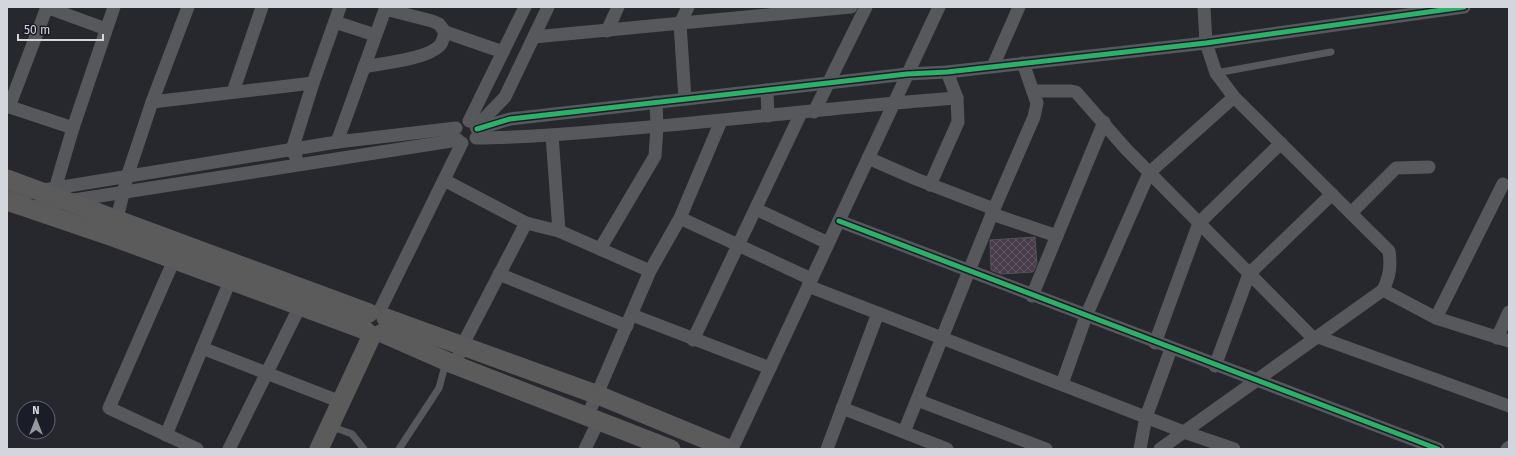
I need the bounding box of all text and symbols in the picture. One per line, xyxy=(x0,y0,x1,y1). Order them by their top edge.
scale bar xyxy=(18,16,103,42)
text: 50 m xyxy=(24,23,50,37)
north arrow xyxy=(16,400,56,440)
text: N xyxy=(32,404,40,417)

